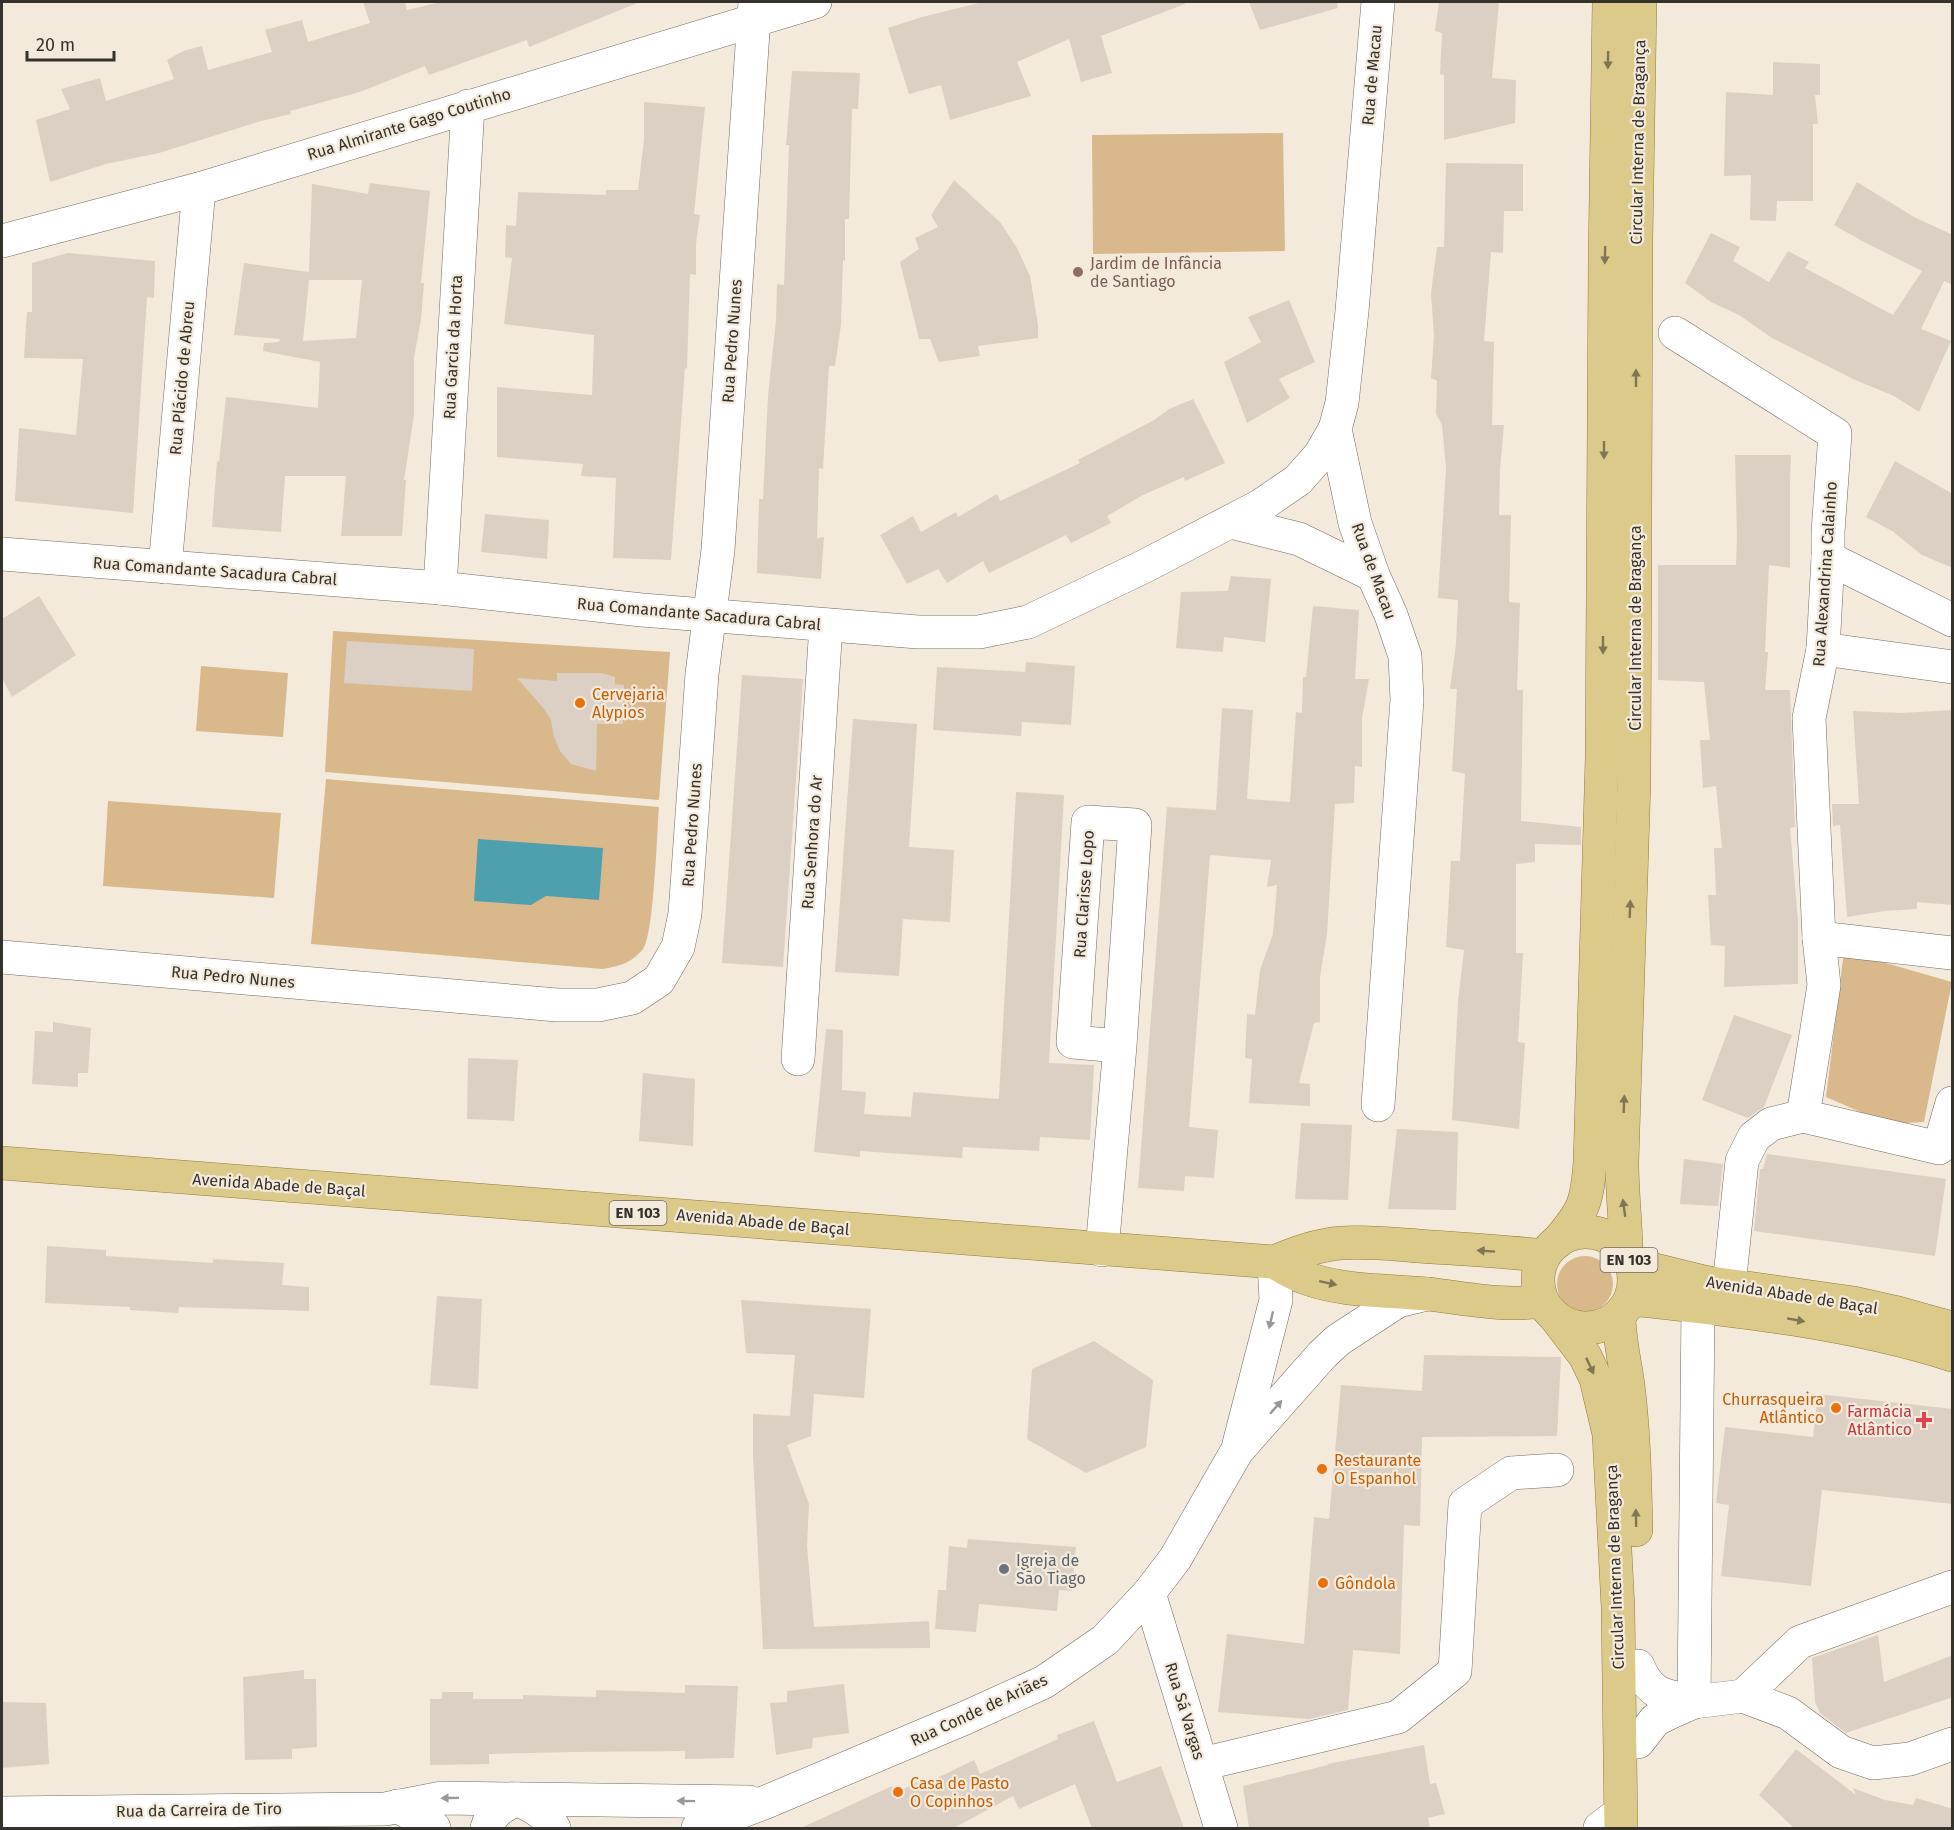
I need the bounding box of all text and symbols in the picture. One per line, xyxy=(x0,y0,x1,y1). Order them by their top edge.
scale bar xyxy=(27,24,114,62)
street label: Rua de Macau xyxy=(1358,24,1386,126)
text: 20 m xyxy=(36,34,75,56)
street label: Circular Interna de Bragança xyxy=(1627,39,1650,245)
one-way arrow xyxy=(1603,50,1613,69)
street label: Rua Almirante Gago Coutinho xyxy=(305,84,513,164)
one-way arrow xyxy=(1600,245,1610,264)
place label: Jardim de Infância de Santiago xyxy=(1090,254,1222,291)
marker: Jardim de Infância de Santiago xyxy=(1071,265,1085,279)
street label: Rua Garcia da Horta xyxy=(440,274,466,420)
street label: Rua Pedro Nunes xyxy=(718,278,746,404)
street label: Rua Plácido de Abreu xyxy=(166,300,198,456)
one-way arrow xyxy=(1631,369,1641,388)
one-way arrow xyxy=(1599,440,1609,459)
street label: Rua Alexandrina Calainho xyxy=(1809,481,1841,667)
street label: Rua de Macau xyxy=(1348,520,1400,622)
street label: Circular Interna de Bragança xyxy=(1626,525,1646,731)
street label: Rua Comandante Sacadura Cabral xyxy=(92,553,338,589)
street label: Rua Comandante Sacadura Cabral xyxy=(576,594,822,634)
one-way arrow xyxy=(1598,635,1608,654)
place label: Cervejaria Alypios xyxy=(592,685,665,722)
marker: Cervejaria Alypios xyxy=(573,696,587,710)
street label: Rua Pedro Nunes xyxy=(678,762,706,888)
street label: Rua Senhora do Ar xyxy=(798,773,826,910)
street label: Rua Clarisse Lopo xyxy=(1070,829,1098,959)
one-way arrow xyxy=(1626,899,1635,918)
street label: Rua Pedro Nunes xyxy=(170,962,296,992)
one-way arrow xyxy=(1619,1094,1628,1113)
street label: Avenida Abade de Baçal xyxy=(192,1169,367,1202)
one-way arrow xyxy=(1620,1198,1629,1217)
road number: EN 103 xyxy=(610,1201,666,1225)
street label: Avenida Abade de Baçal xyxy=(676,1205,851,1240)
one-way arrow xyxy=(1476,1246,1495,1255)
road number: EN 103 xyxy=(1600,1248,1658,1272)
street label: Avenida Abade de Baçal xyxy=(1705,1272,1879,1319)
one-way arrow xyxy=(1319,1279,1337,1289)
one-way arrow xyxy=(1266,1311,1276,1329)
one-way arrow xyxy=(1787,1316,1806,1325)
one-way arrow xyxy=(1585,1357,1595,1375)
place label: Churrasqueira Atlântico xyxy=(1722,1390,1824,1427)
one-way arrow xyxy=(1269,1400,1283,1415)
marker: Churrasqueira Atlântico xyxy=(1829,1401,1843,1415)
place label: Farmácia Atlântico xyxy=(1847,1402,1912,1439)
marker: Farmácia Atlântico xyxy=(1917,1413,1931,1427)
place label: Restaurante O Espanhol xyxy=(1334,1451,1421,1488)
marker: Restaurante O Espanhol xyxy=(1315,1462,1329,1476)
street label: Circular Interna de Bragança xyxy=(1602,1464,1629,1670)
one-way arrow xyxy=(1631,1509,1641,1528)
place label: Igreja de São Tiago xyxy=(1016,1551,1086,1588)
marker: Igreja de São Tiago xyxy=(997,1562,1011,1576)
place label: Gôndola xyxy=(1335,1574,1396,1593)
marker: Gôndola xyxy=(1316,1576,1330,1590)
street label: Rua Sá Vargas xyxy=(1161,1660,1209,1762)
street label: Rua Conde de Ariães xyxy=(907,1670,1051,1750)
place label: Casa de Pasto O Copinhos xyxy=(910,1774,1009,1811)
marker: Casa de Pasto O Copinhos xyxy=(891,1785,905,1799)
one-way arrow xyxy=(440,1794,459,1803)
one-way arrow xyxy=(677,1796,696,1806)
street label: Rua da Carreira de Tiro xyxy=(116,1799,282,1821)

